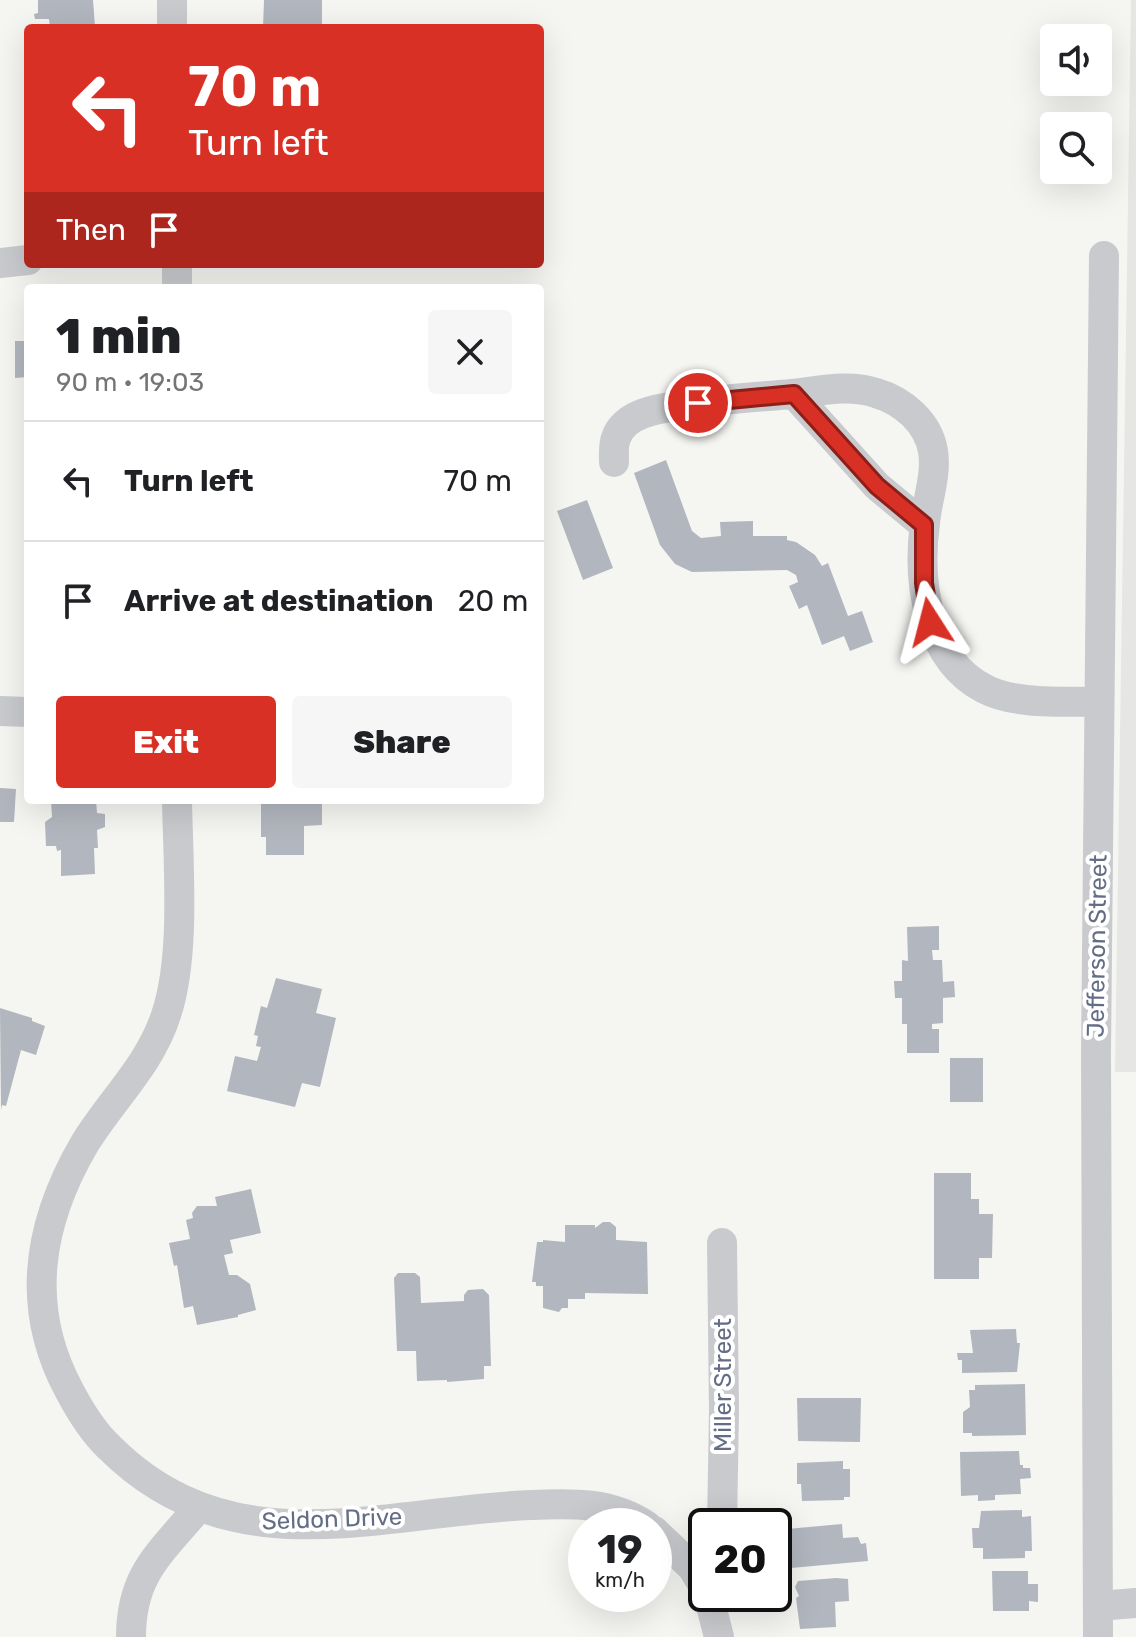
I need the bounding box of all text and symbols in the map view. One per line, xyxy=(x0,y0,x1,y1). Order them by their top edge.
map controls xyxy=(1040,24,1112,184)
button: sound xyxy=(1040,24,1112,96)
text: 70 m xyxy=(188,54,321,120)
icon: left xyxy=(56,56,160,160)
button: search xyxy=(1040,112,1112,184)
text: Turn left xyxy=(188,121,329,164)
icon: arrive xyxy=(142,208,186,252)
text: Then xyxy=(56,212,126,248)
text: 1 min xyxy=(56,308,182,365)
button: close xyxy=(428,310,512,394)
text: 90 m · 19:03 xyxy=(56,367,204,398)
pin xyxy=(664,369,732,437)
icon: arrive xyxy=(676,381,720,425)
icon: left xyxy=(56,459,100,503)
text: Turn left xyxy=(124,463,254,499)
text: 70 m xyxy=(444,463,512,499)
icon: arrive xyxy=(56,579,100,623)
position arrow xyxy=(888,580,972,664)
text: Arrive at destination xyxy=(124,583,434,619)
text: 20 m xyxy=(458,583,528,619)
button: Exit xyxy=(56,696,276,788)
button: Share xyxy=(292,696,512,788)
street label: Jefferson Street xyxy=(1081,854,1113,1038)
street label: Miller Street xyxy=(709,1318,737,1452)
street label: Seldon Drive xyxy=(261,1503,403,1535)
speed limit sign: 20 xyxy=(688,1508,792,1612)
text: 19 xyxy=(597,1526,643,1573)
text: km/h xyxy=(595,1568,645,1592)

